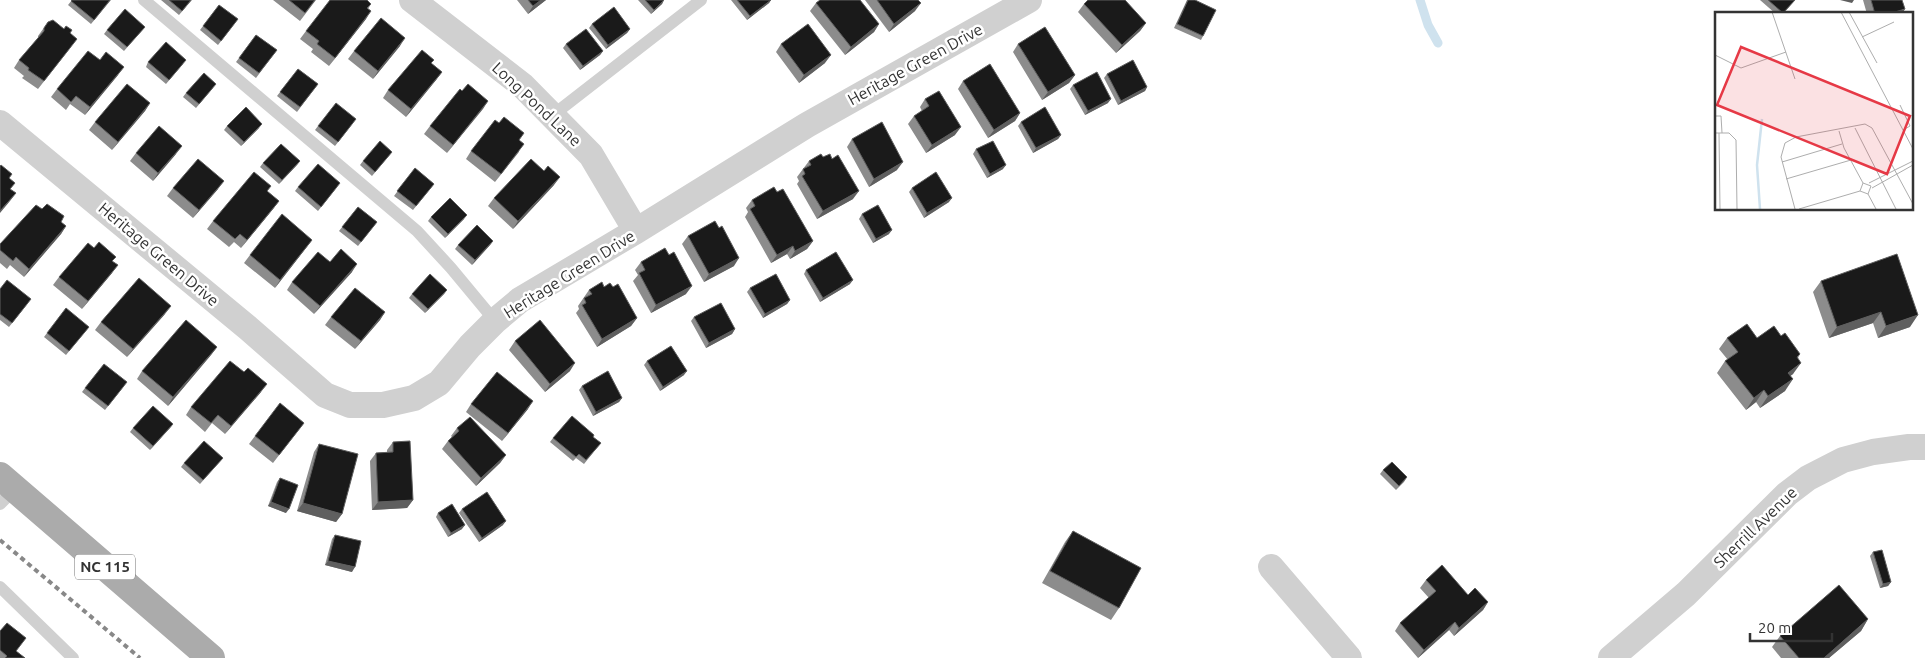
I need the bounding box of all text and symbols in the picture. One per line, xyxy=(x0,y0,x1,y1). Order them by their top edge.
inset map xyxy=(1715,12,1912,210)
street label: Heritage Green Drive xyxy=(845,20,985,108)
street label: Long Pond Lane xyxy=(489,58,585,150)
street label: Heritage Green Drive xyxy=(95,199,223,309)
street label: Heritage Green Drive xyxy=(500,226,638,322)
street label: Sherrill Avenue xyxy=(1710,483,1800,571)
road number: NC 115 xyxy=(75,554,135,580)
scale bar xyxy=(1750,610,1832,642)
text: 20 m xyxy=(1758,619,1791,636)

